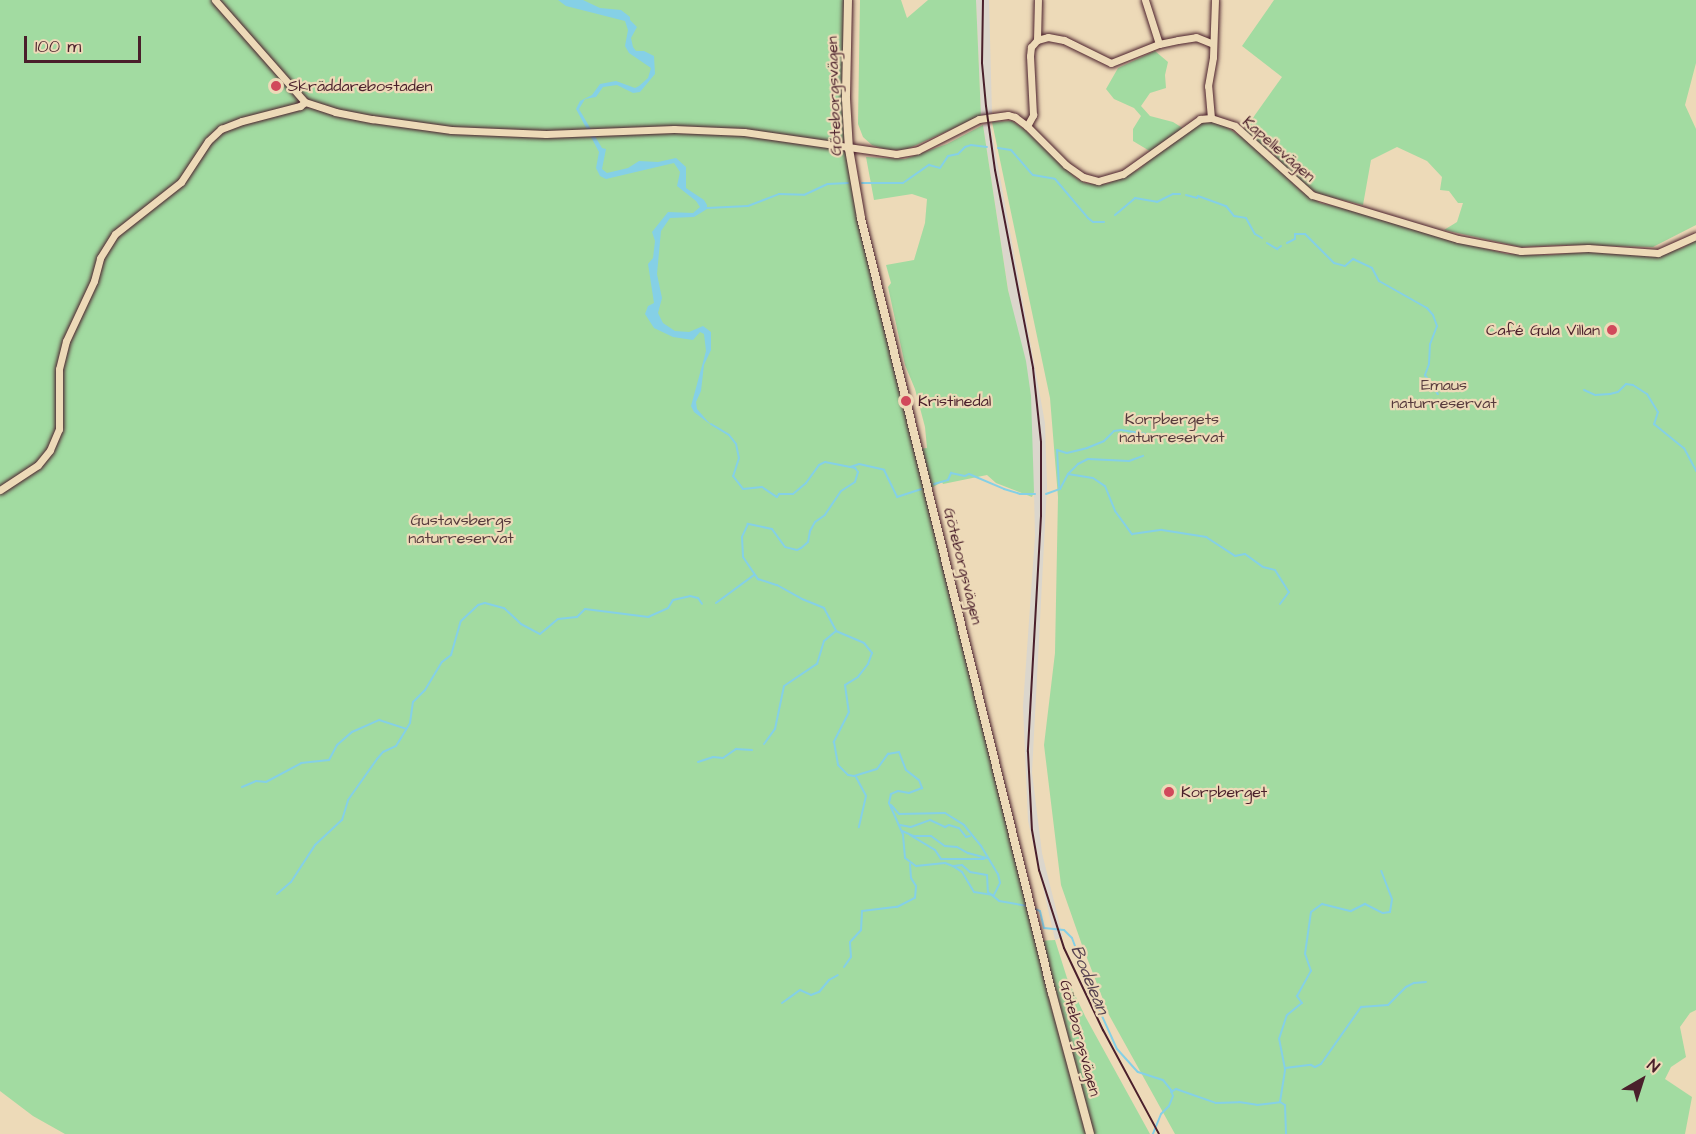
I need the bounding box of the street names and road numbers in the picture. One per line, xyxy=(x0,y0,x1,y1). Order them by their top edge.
street label: Göteborgsvägen xyxy=(822,36,846,156)
street label: Kapellevägen xyxy=(1239,112,1319,186)
street label: Göteborgsvägen xyxy=(939,506,987,626)
street label: Göteborgsvägen xyxy=(1055,978,1105,1098)

